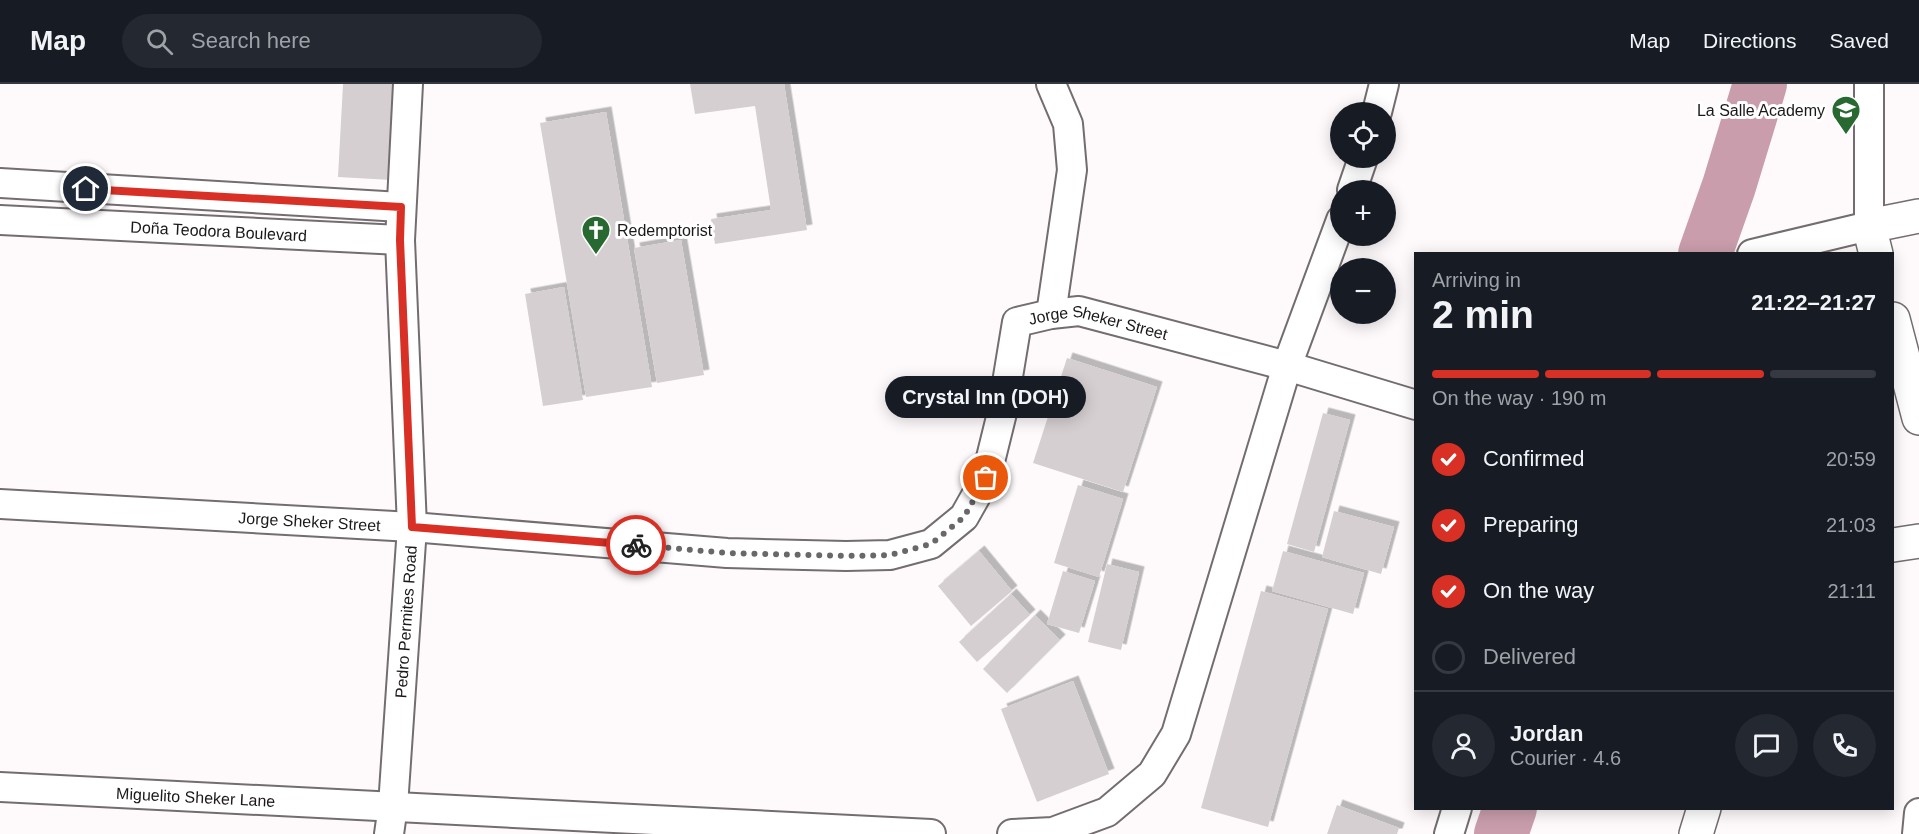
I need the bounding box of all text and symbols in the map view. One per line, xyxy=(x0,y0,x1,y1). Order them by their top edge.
search box xyxy=(122,14,542,68)
text: Map xyxy=(30,25,86,56)
icon: search xyxy=(143,25,176,58)
text: Search here xyxy=(191,28,311,53)
text: Map xyxy=(1629,29,1670,52)
text: Directions xyxy=(1703,29,1796,52)
text: Saved xyxy=(1829,29,1889,52)
school or university icon: La Salle Academy xyxy=(1830,94,1862,136)
map controls xyxy=(1330,102,1396,324)
button: locate xyxy=(1330,102,1396,168)
place label: La Salle Academy xyxy=(1697,102,1825,119)
pin xyxy=(60,163,111,214)
icon: home xyxy=(69,172,102,205)
button: + xyxy=(1330,180,1396,246)
church icon: Redemptorist xyxy=(580,214,612,256)
street label: Doña Teodora Boulevard xyxy=(130,218,307,244)
place label: Redemptorist xyxy=(617,222,713,239)
button: − xyxy=(1330,258,1396,324)
text: Arriving in xyxy=(1432,269,1521,291)
text: 21:22–21:27 xyxy=(1751,290,1876,315)
text: 2 min xyxy=(1432,293,1534,336)
street label: Jorge Sheker Street xyxy=(1027,302,1170,343)
callout: Crystal Inn (DOH) xyxy=(886,376,1086,418)
text: Crystal Inn (DOH) xyxy=(902,386,1069,408)
text: On the way · 190 m xyxy=(1432,387,1607,409)
icon: check xyxy=(1432,443,1465,476)
text: Confirmed xyxy=(1483,446,1584,471)
text: 20:59 xyxy=(1826,448,1876,470)
pin xyxy=(960,452,1011,503)
icon: bag xyxy=(969,461,1002,494)
street label: Jorge Sheker Street xyxy=(238,509,382,534)
icon: check xyxy=(1432,509,1465,542)
text: Preparing xyxy=(1483,512,1578,537)
text: 21:03 xyxy=(1826,514,1876,536)
courier xyxy=(606,515,666,575)
icon: bike xyxy=(620,529,653,562)
street label: Pedro Permites Road xyxy=(392,545,419,699)
icon: check xyxy=(1432,575,1465,608)
text: On the way xyxy=(1483,578,1594,603)
text: 21:11 xyxy=(1827,580,1876,602)
text: Delivered xyxy=(1483,644,1576,669)
button: person xyxy=(1432,714,1495,777)
button: chat xyxy=(1735,714,1798,777)
button: phone xyxy=(1813,714,1876,777)
text: Jordan xyxy=(1510,721,1583,746)
text: Courier · 4.6 xyxy=(1510,747,1621,769)
street label: Miguelito Sheker Lane xyxy=(116,784,276,809)

